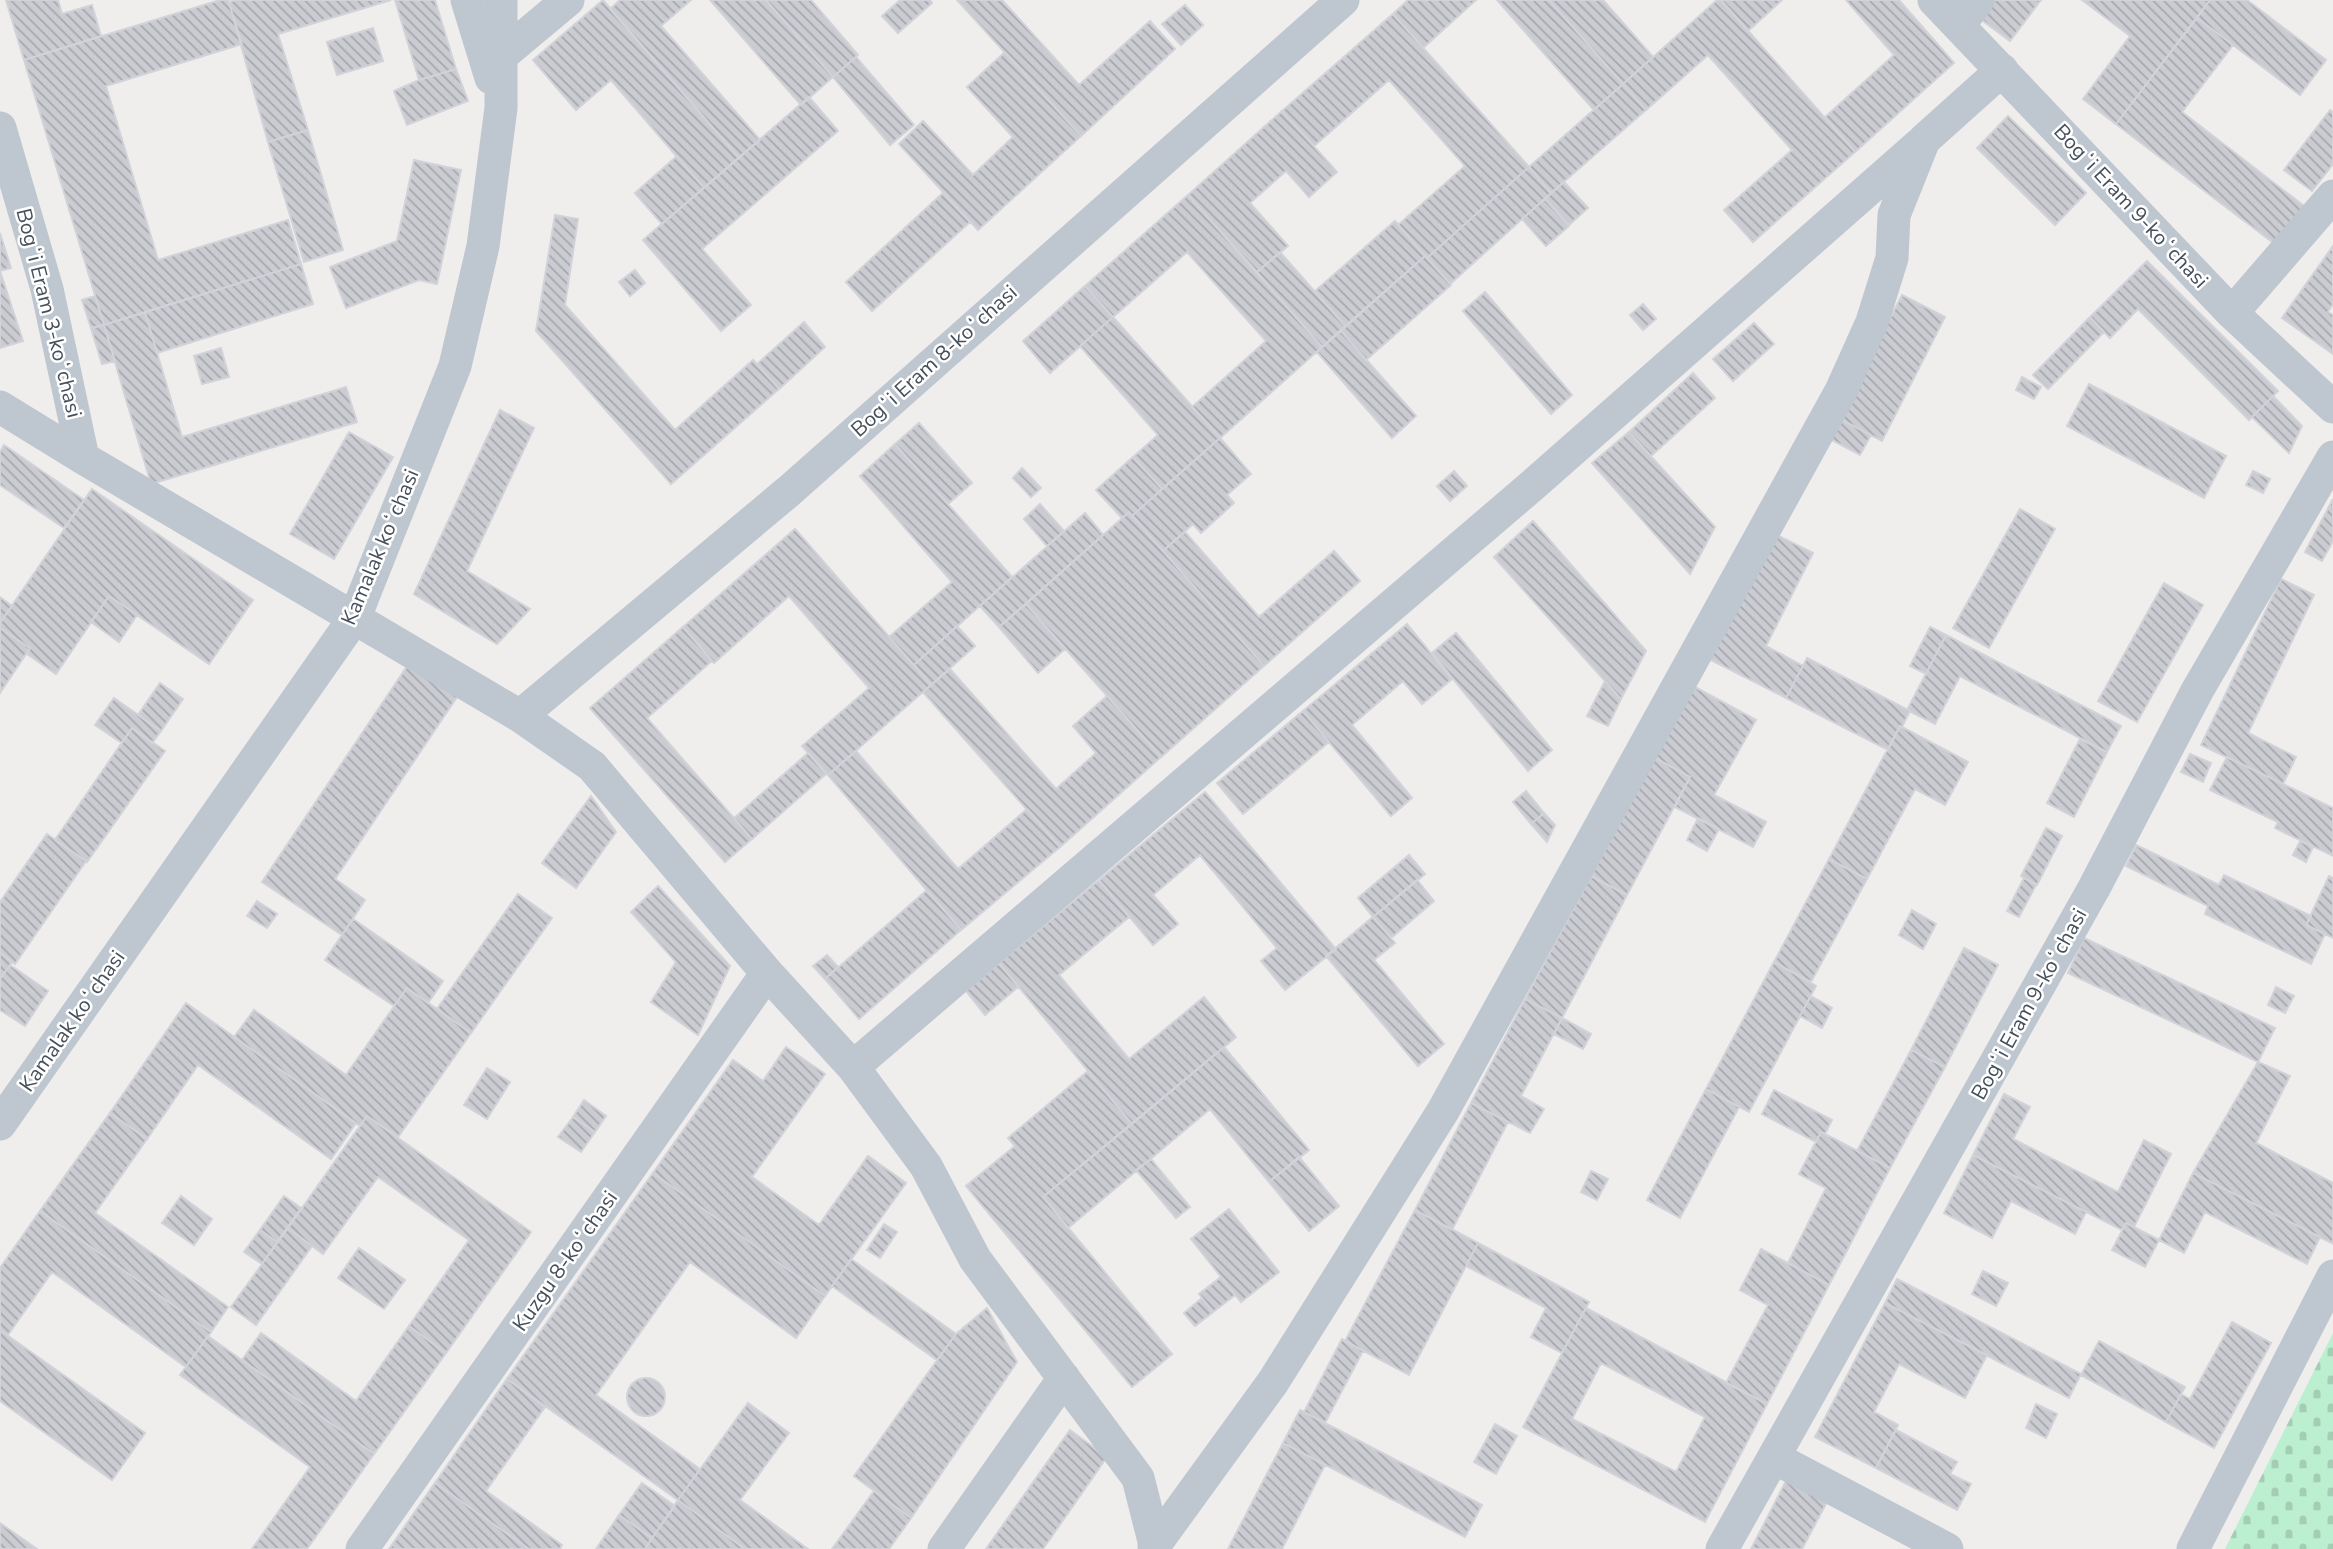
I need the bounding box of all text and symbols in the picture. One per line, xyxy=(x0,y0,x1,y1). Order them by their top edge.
street label: Bogʻi Eram 9-koʻchasi xyxy=(2048,118,2214,294)
street label: Bogʻi Eram 3-koʻchasi xyxy=(9,205,89,421)
street label: Bogʻi Eram 8-koʻchasi xyxy=(845,279,1023,443)
street label: Kamalak koʻchasi xyxy=(335,465,425,629)
street label: Bogʻi Eram 9-koʻchasi xyxy=(1965,903,2093,1105)
street label: Kamalak koʻchasi xyxy=(13,945,131,1097)
street label: Kuzgu 8-koʻchasi xyxy=(506,1185,624,1337)

